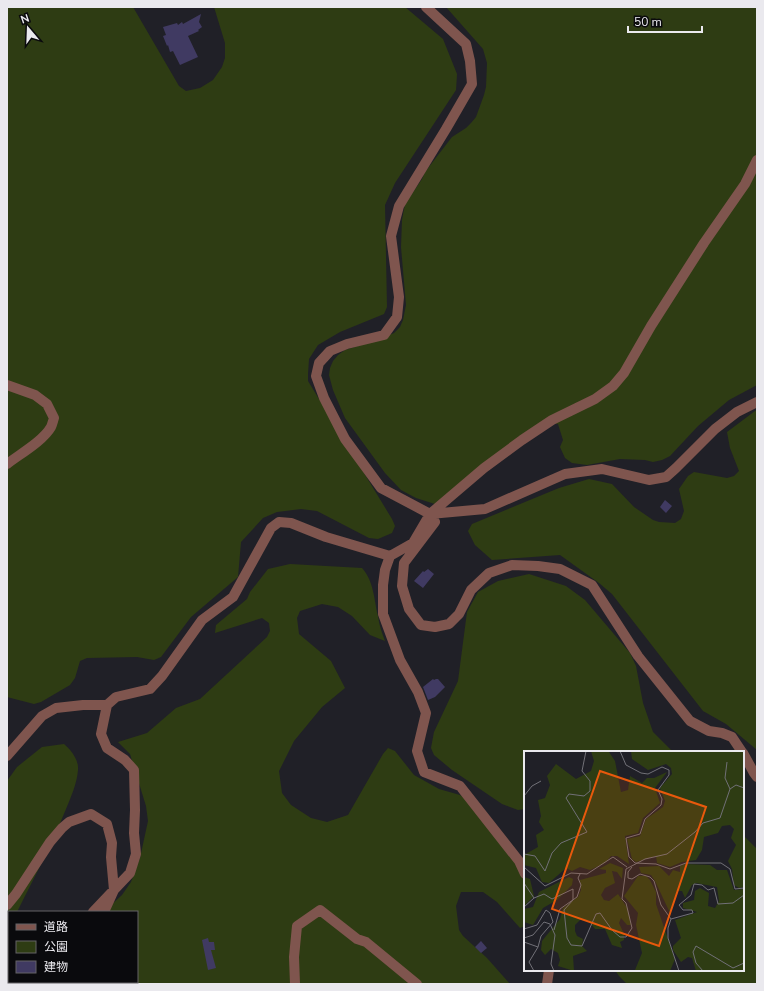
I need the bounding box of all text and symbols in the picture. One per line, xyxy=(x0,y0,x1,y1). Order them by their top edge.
north arrow xyxy=(8,8,48,48)
scale bar xyxy=(628,8,702,34)
text: N xyxy=(19,11,31,27)
text: 50 m xyxy=(634,14,662,30)
inset map xyxy=(524,751,744,971)
legend xyxy=(8,911,138,983)
text: 道路 xyxy=(44,919,68,935)
text: 公園 xyxy=(44,939,68,955)
text: 建物 xyxy=(44,959,68,975)

